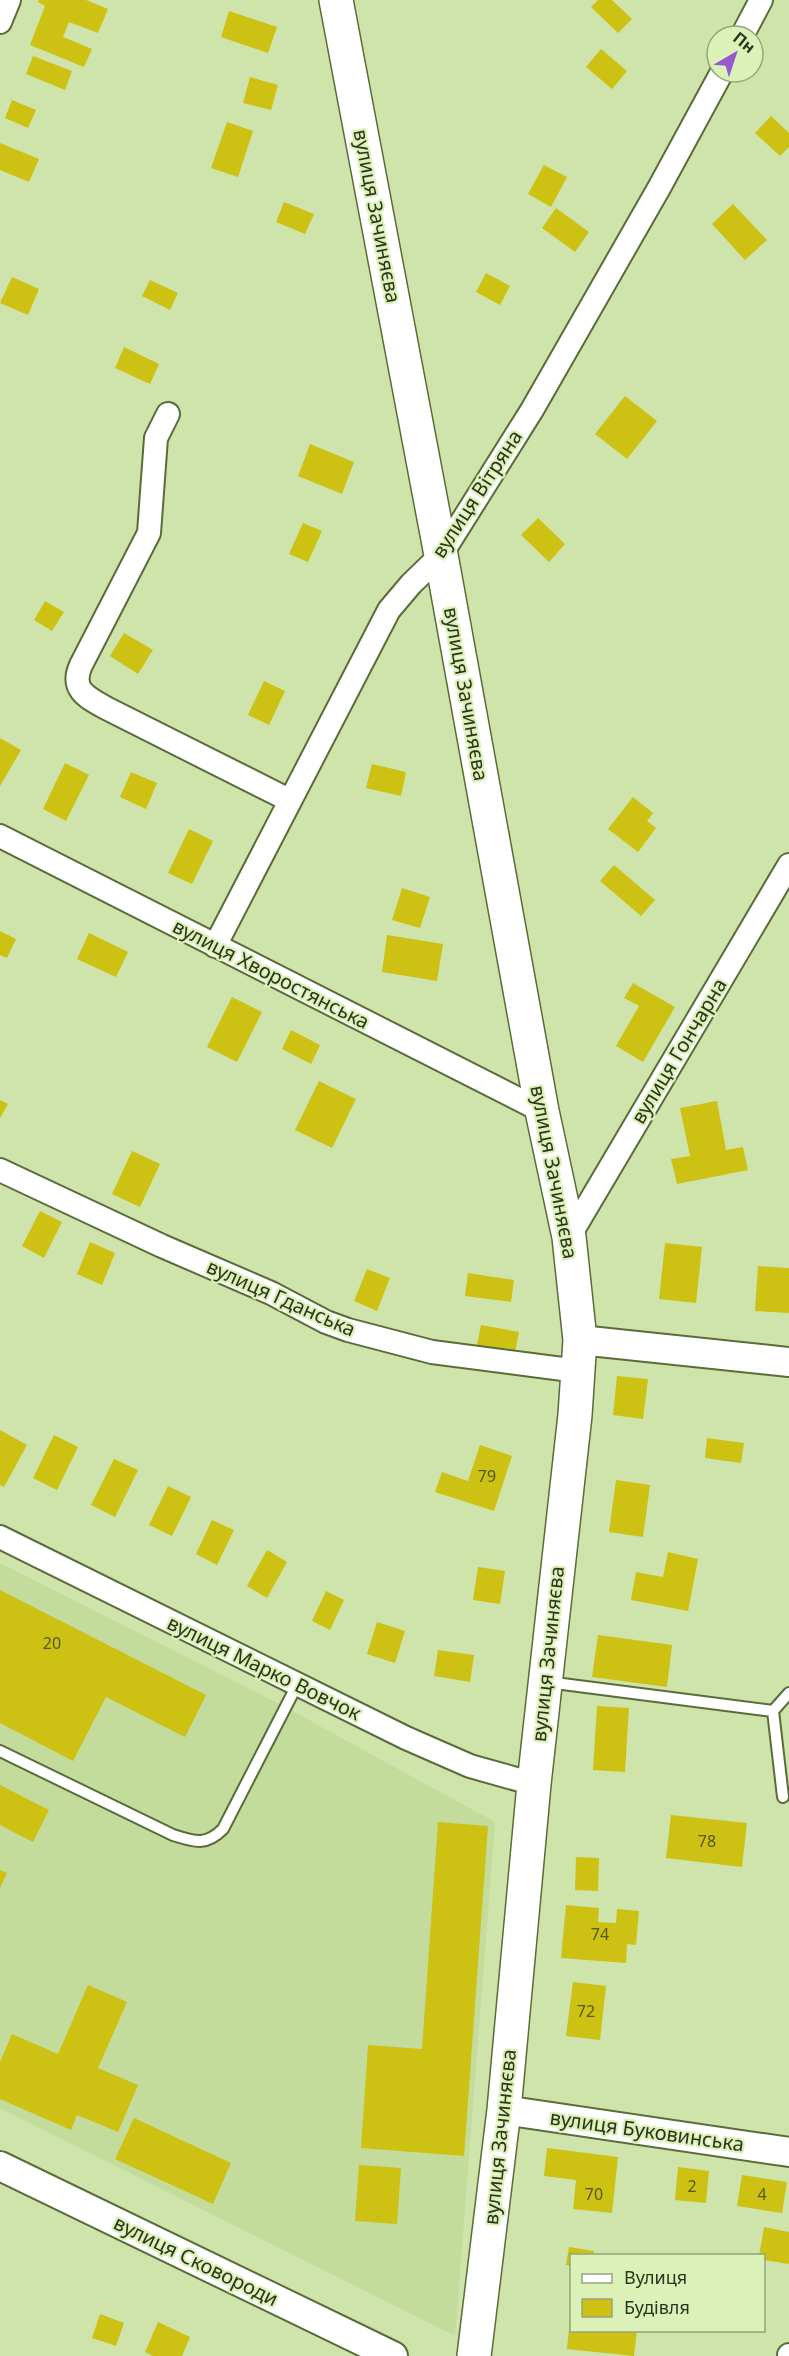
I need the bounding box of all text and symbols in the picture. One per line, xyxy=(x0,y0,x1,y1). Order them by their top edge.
north arrow xyxy=(705,24,765,84)
text: Пн xyxy=(729,27,760,58)
street label: вулиця Зачиняєва xyxy=(347,127,408,305)
street label: вулиця Вітряна xyxy=(425,424,528,563)
street label: вулиця Зачиняєва xyxy=(438,605,495,783)
street label: вулиця Хворостянська xyxy=(168,912,374,1035)
street label: вулиця Гончарна xyxy=(624,973,733,1129)
street label: вулиця Зачиняєва xyxy=(524,1083,585,1261)
street label: вулиця Гданська xyxy=(202,1253,360,1343)
house number: 79 xyxy=(478,1465,496,1487)
street label: вулиця Зачиняєва xyxy=(525,1565,570,1743)
street label: вулиця Марко Вовчок xyxy=(163,1609,366,1726)
house number: 20 xyxy=(43,1632,61,1654)
house number: 78 xyxy=(698,1830,716,1852)
house number: 74 xyxy=(591,1923,609,1945)
house number: 72 xyxy=(577,2000,595,2022)
street label: вулиця Зачиняєва xyxy=(477,2048,522,2226)
street label: вулиця Буковинська xyxy=(548,2104,746,2158)
house number: 2 xyxy=(687,2175,697,2197)
house number: 70 xyxy=(585,2183,603,2205)
house number: 4 xyxy=(757,2183,767,2205)
street label: вулиця Сковороди xyxy=(109,2209,283,2312)
legend xyxy=(570,2254,765,2332)
text: Вулиця xyxy=(624,2265,687,2289)
text: Будівля xyxy=(624,2295,690,2319)

